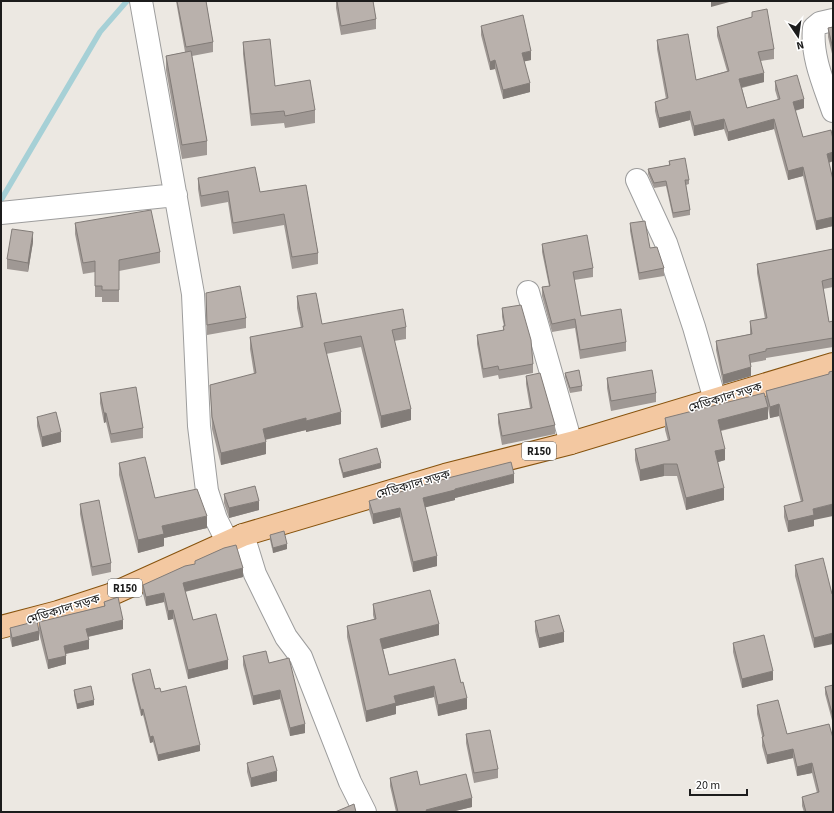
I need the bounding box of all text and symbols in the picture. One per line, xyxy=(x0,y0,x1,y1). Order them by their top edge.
north arrow xyxy=(778,16,818,56)
text: N xyxy=(795,37,805,53)
street label: মেডিক্যাল সড়ক xyxy=(686,378,764,417)
road number: R150 xyxy=(522,442,556,460)
street label: মেডিক্যাল সড়ক xyxy=(374,466,453,503)
road number: R150 xyxy=(108,579,142,597)
street label: মেডিক্যাল সড়ক xyxy=(24,590,102,629)
scale bar xyxy=(690,771,747,797)
text: 20 m xyxy=(696,777,720,794)

